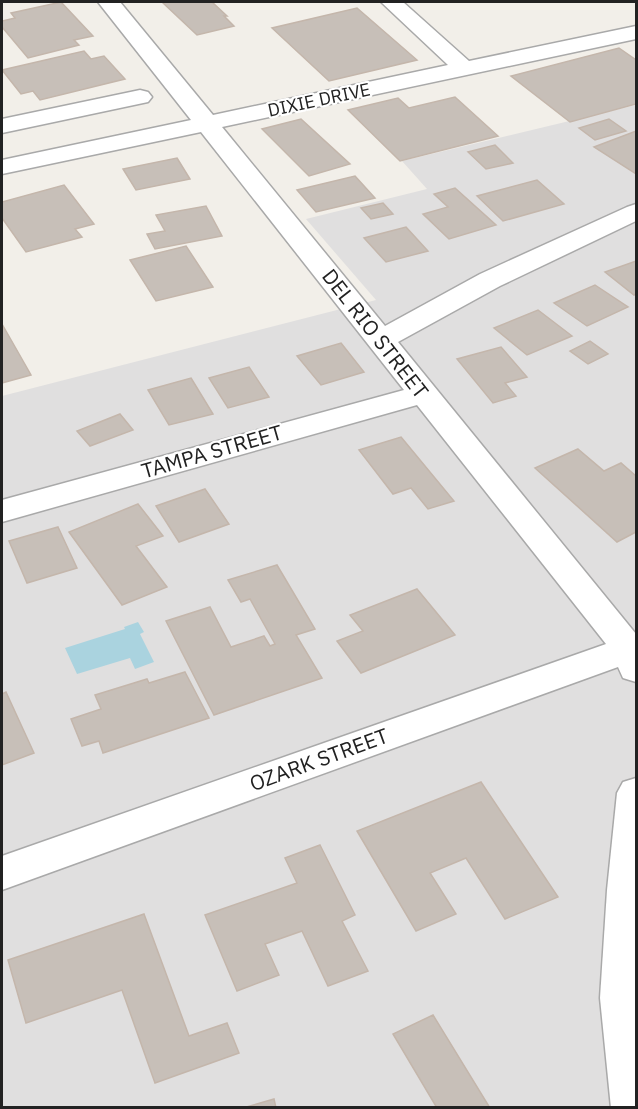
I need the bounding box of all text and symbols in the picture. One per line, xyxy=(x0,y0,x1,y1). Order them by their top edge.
street label: DIXIE DRIVE xyxy=(265,77,372,122)
street label: DEL RIO STREET xyxy=(316,263,435,404)
street label: TAMPA STREET xyxy=(138,418,285,485)
street label: OZARK STREET xyxy=(245,721,392,797)

